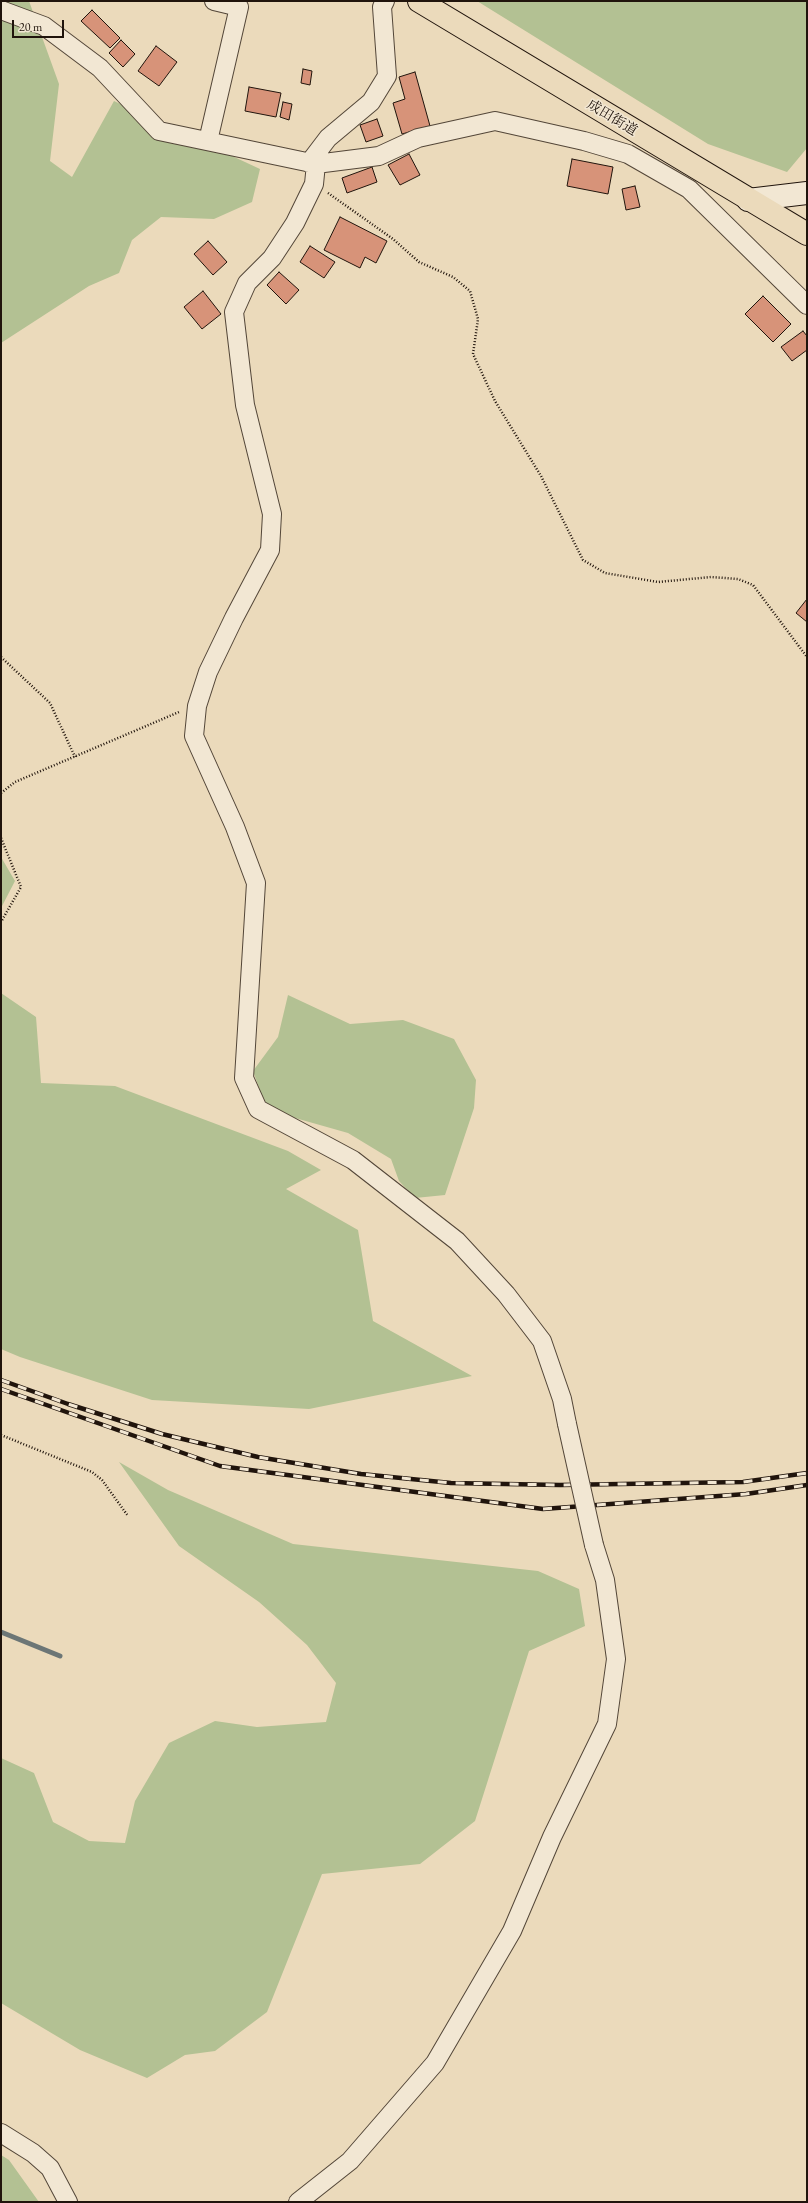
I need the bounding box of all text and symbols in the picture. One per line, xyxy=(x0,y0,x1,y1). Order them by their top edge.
scale bar xyxy=(14,12,66,38)
text: 20 m xyxy=(19,19,42,35)
street label: 成田街道 xyxy=(584,96,640,140)

